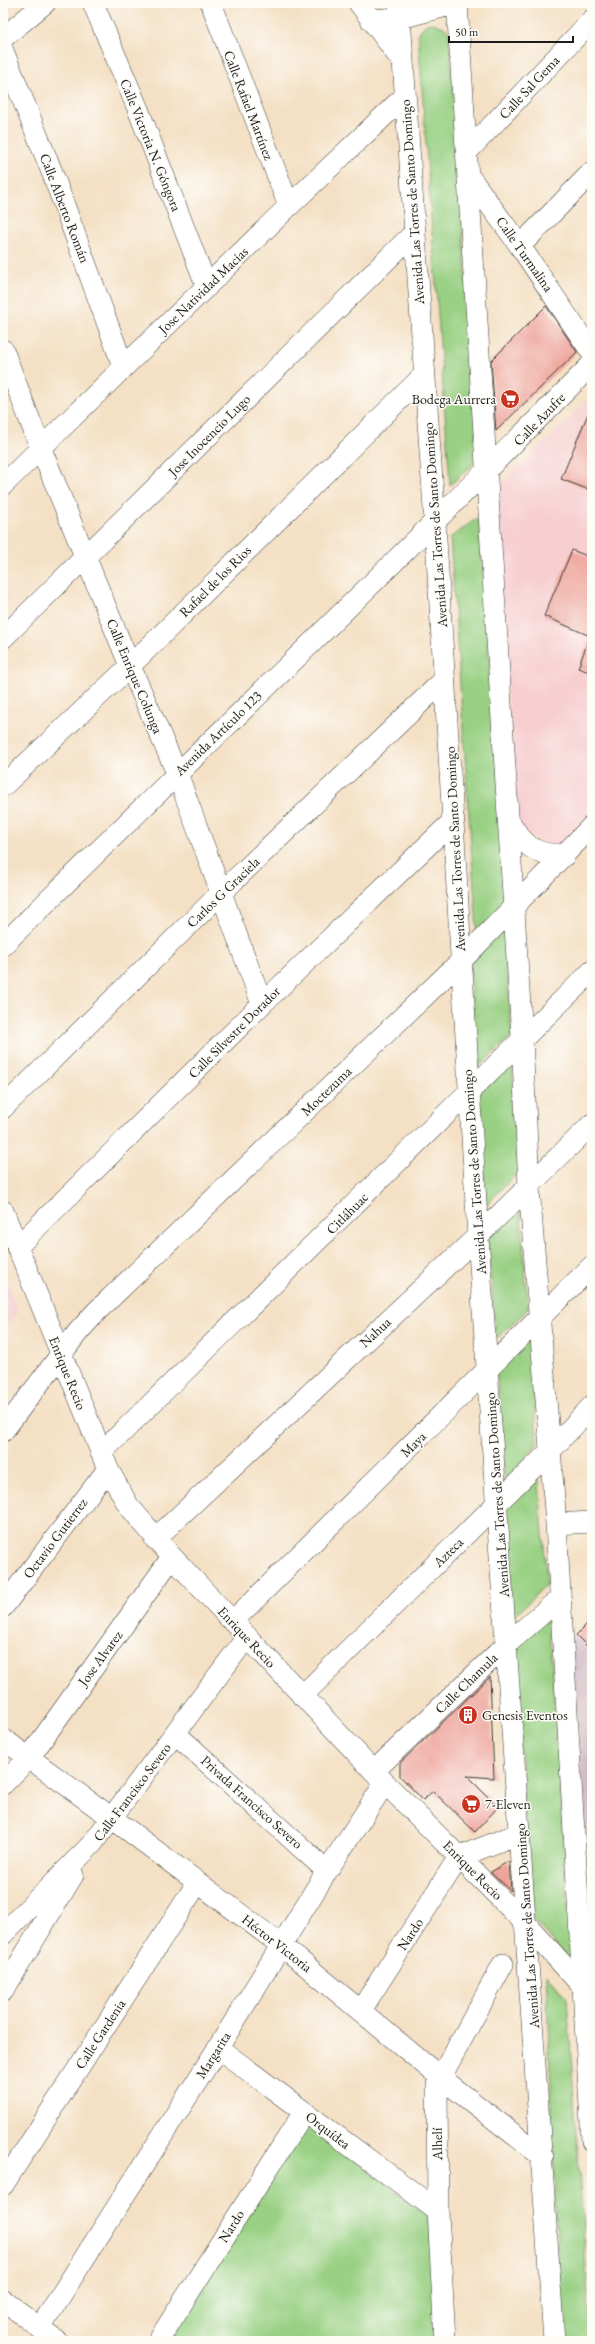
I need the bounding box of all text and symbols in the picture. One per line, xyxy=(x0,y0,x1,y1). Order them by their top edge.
scale bar xyxy=(449,18,573,44)
text: 50 m xyxy=(455,24,479,40)
street label: Calle Rafael Martínez xyxy=(220,48,278,163)
street label: Calle Sal Gema xyxy=(495,51,563,123)
street label: Calle Victoria N. Góngora xyxy=(116,76,186,214)
street label: Avenida Las Torres de Santo Domingo xyxy=(396,99,428,306)
street label: Calle Alberto Román xyxy=(36,151,94,266)
street label: Calle Turmalina xyxy=(492,213,558,296)
street label: Jose Natividad Macias xyxy=(153,242,252,338)
supermarket icon: Bodega Aurrera xyxy=(499,388,521,410)
street label: Calle Azufre xyxy=(509,388,569,449)
street label: Jose Inocencio Lugo xyxy=(163,390,254,481)
place label: Bodega Aurrera xyxy=(412,390,496,408)
street label: Avenida Las Torres de Santo Domingo xyxy=(419,422,451,629)
street label: Rafael de los Rios xyxy=(175,541,255,621)
street label: Calle Enrique Colunga xyxy=(103,616,168,737)
street label: Avenida Artículo 123 xyxy=(170,686,266,780)
street label: Avenida Las Torres de Santo Domingo xyxy=(441,746,469,953)
street label: Carlos G Graciela xyxy=(183,852,264,931)
street label: Calle Silvestre Dorador xyxy=(184,982,284,1082)
street label: Moctezuma xyxy=(297,1062,356,1120)
street label: Avenida Las Torres de Santo Domingo xyxy=(458,1069,490,1276)
street label: Citláhuac xyxy=(322,1188,372,1238)
street label: Nahua xyxy=(355,1313,395,1351)
street label: Enrique Recio xyxy=(45,1334,91,1412)
street label: Avenida Las Torres de Santo Domingo xyxy=(481,1392,513,1599)
street label: Maya xyxy=(396,1427,430,1461)
street label: Octavio Gutierrez xyxy=(19,1494,92,1582)
street label: Azteca xyxy=(428,1533,467,1572)
street label: Enrique Recio xyxy=(214,1602,280,1672)
street label: Jose Alvarez xyxy=(73,1626,127,1690)
street label: Calle Chamula xyxy=(431,1648,501,1717)
building icon: Genesis Eventos xyxy=(457,1704,479,1726)
place label: Genesis Eventos xyxy=(482,1706,568,1724)
street label: Calle Francisco Severo xyxy=(89,1739,175,1845)
street label: Privada Francisco Severo xyxy=(197,1751,307,1853)
supermarket icon: 7-Eleven xyxy=(460,1793,482,1815)
place label: 7-Eleven xyxy=(485,1795,532,1813)
street label: Avenida Las Torres de Santo Domingo xyxy=(511,1823,543,2030)
street label: Enrique Recio xyxy=(439,1836,507,1904)
street label: Héctor Victoria xyxy=(238,1910,316,1976)
street label: Nardo xyxy=(393,1914,427,1954)
street label: Calle Gardenia xyxy=(71,1995,130,2072)
street label: Margarita xyxy=(191,2028,235,2082)
street label: Orquídea xyxy=(302,2107,354,2153)
street label: Alhelí xyxy=(428,2127,446,2161)
street label: Nardo xyxy=(214,2206,248,2246)

